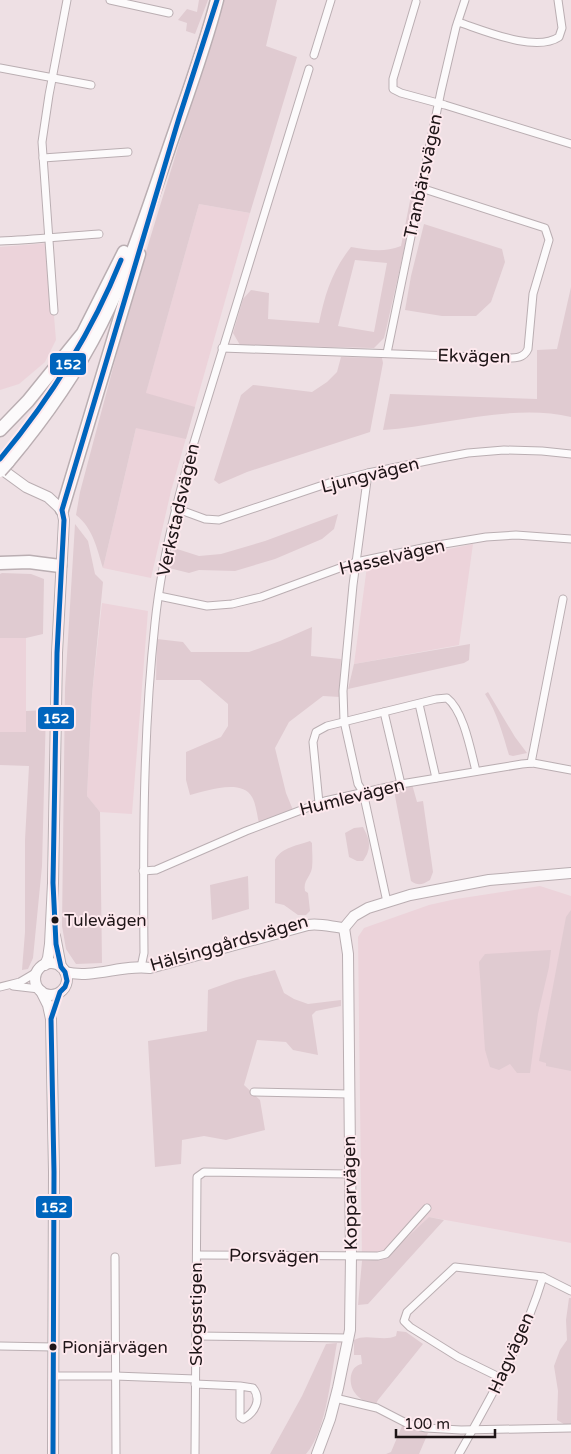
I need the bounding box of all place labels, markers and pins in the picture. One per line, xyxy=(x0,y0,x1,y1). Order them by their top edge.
place label: Tulevägen xyxy=(64,910,147,931)
marker: Tulevägen xyxy=(50,915,60,925)
place label: Pionjärvägen xyxy=(62,1337,168,1358)
marker: Pionjärvägen xyxy=(48,1342,58,1352)

